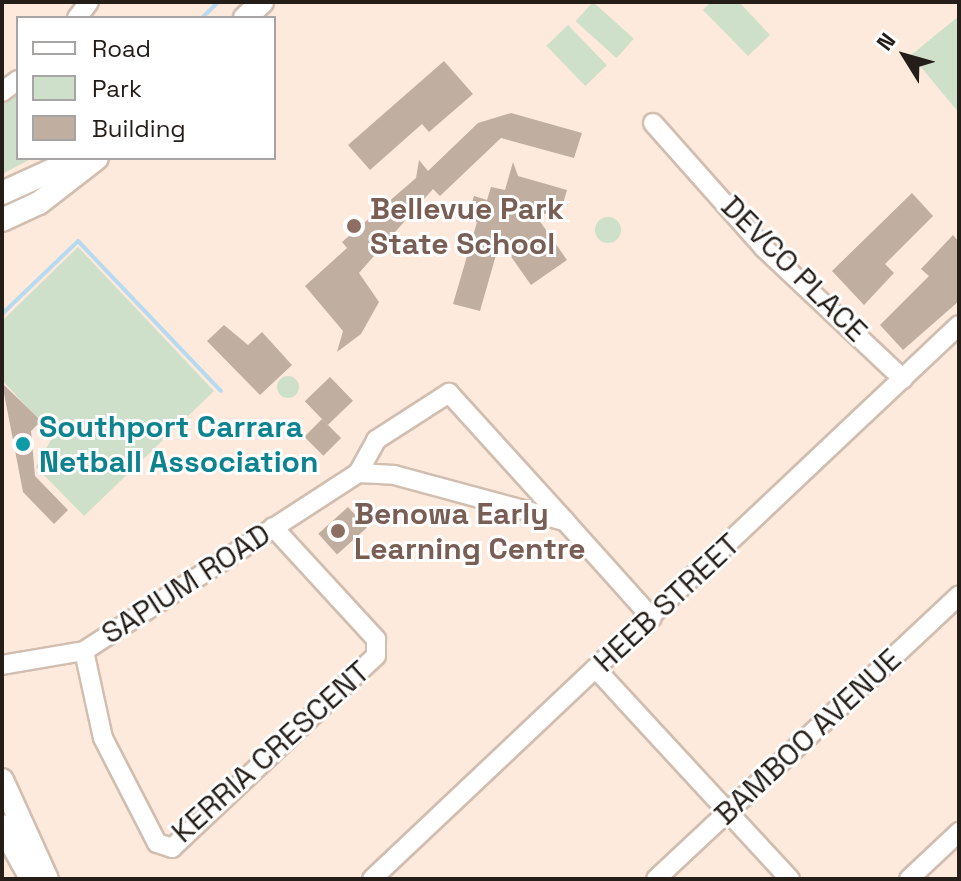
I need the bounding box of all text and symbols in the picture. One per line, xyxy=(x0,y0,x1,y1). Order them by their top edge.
legend xyxy=(16,16,276,160)
north arrow xyxy=(865,16,945,96)
text: N xyxy=(870,27,901,56)
text: Road xyxy=(92,33,151,64)
text: Park xyxy=(92,73,142,104)
text: Building xyxy=(92,113,186,144)
street label: DEVCO PLACE xyxy=(714,189,874,349)
place label: Bellevue Park State School xyxy=(370,191,564,262)
marker: Bellevue Park State School xyxy=(345,217,363,235)
place label: Southport Carrara Netball Association xyxy=(39,409,319,480)
marker: Southport Carrara Netball Association xyxy=(14,435,32,453)
place label: Benowa Early Learning Centre xyxy=(354,496,586,566)
street label: SAPIUM ROAD xyxy=(95,516,277,652)
marker: Benowa Early Learning Centre xyxy=(329,522,347,540)
street label: HEEB STREET xyxy=(587,526,747,680)
street label: BAMBOO AVENUE xyxy=(707,641,909,833)
street label: KERRIA CRESCENT xyxy=(165,654,377,850)

